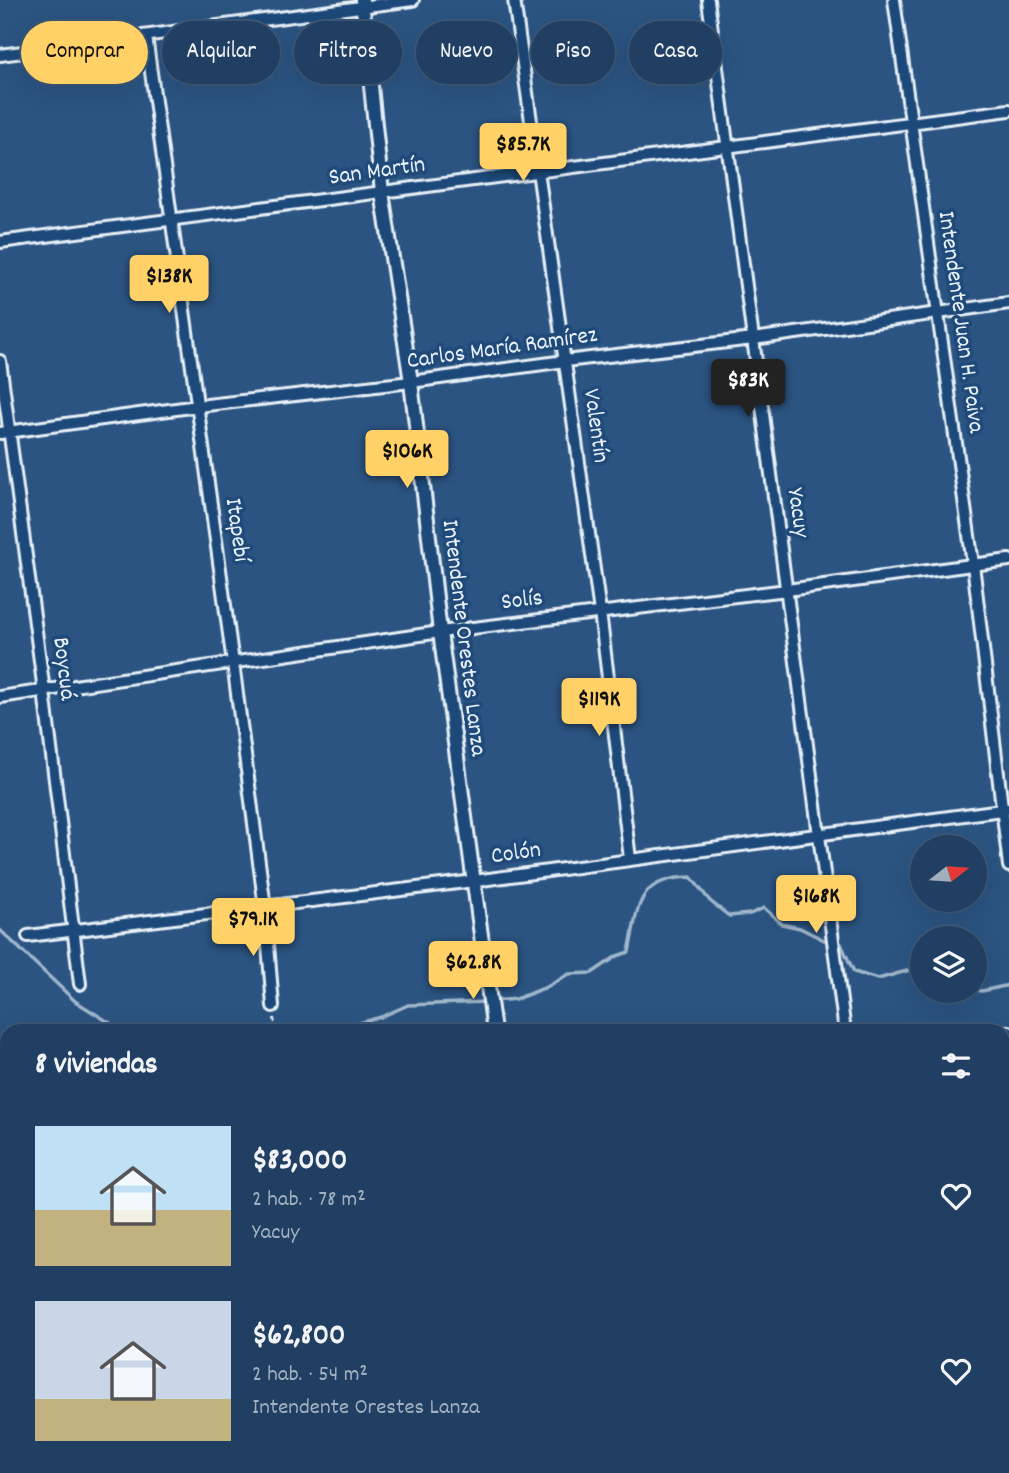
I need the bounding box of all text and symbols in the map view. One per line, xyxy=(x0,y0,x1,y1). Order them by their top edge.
chip: Comprar xyxy=(21,21,148,84)
chip: Alquilar xyxy=(162,21,280,84)
chip: Filtros xyxy=(294,21,402,84)
chip: Nuevo xyxy=(416,21,517,84)
chip: Piso xyxy=(531,21,615,84)
chip: Casa xyxy=(629,21,722,84)
pin: $85.7K xyxy=(466,124,580,183)
text: $85.7K xyxy=(496,129,550,162)
street label: San Martín xyxy=(327,148,427,196)
street label: Intendente Juan H. Paiva xyxy=(928,209,992,436)
pin: $138K xyxy=(120,256,218,315)
text: $138K xyxy=(146,261,192,294)
street label: Carlos María Ramírez xyxy=(405,319,599,379)
pin: $83K xyxy=(707,360,789,419)
text: $83K xyxy=(727,365,769,398)
street label: Valentín xyxy=(573,387,617,465)
pin: $106K xyxy=(358,430,456,490)
text: $106K xyxy=(381,436,433,469)
street label: Yacuy xyxy=(777,486,817,541)
street label: Itapebí xyxy=(215,496,258,566)
street label: Intendente Orestes Lanza xyxy=(432,518,494,759)
street label: Solís xyxy=(499,582,545,620)
street label: Boycuá xyxy=(42,635,84,703)
pin: $119K xyxy=(550,678,648,738)
text: $119K xyxy=(578,684,620,717)
street label: Colón xyxy=(489,834,543,874)
north arrow xyxy=(910,835,987,912)
map controls xyxy=(910,835,987,1003)
pin: $168K xyxy=(767,876,865,935)
text: $168K xyxy=(792,881,840,914)
pin: $79.1K xyxy=(196,898,310,958)
text: $79.1K xyxy=(228,904,278,937)
button: layers xyxy=(910,926,987,1003)
pin: $62.8K xyxy=(416,942,530,1001)
text: $62.8K xyxy=(445,947,501,980)
text: 8 viviendas xyxy=(35,1045,158,1088)
icon: filters xyxy=(937,1047,975,1085)
text: $83,000 xyxy=(252,1141,347,1184)
icon: home xyxy=(91,1154,175,1238)
icon: heart xyxy=(937,1177,975,1215)
text: 2 hab. · 78 m² xyxy=(252,1184,366,1217)
text: Yacuy xyxy=(252,1217,300,1250)
text: $62,800 xyxy=(252,1316,345,1359)
icon: home xyxy=(91,1329,175,1413)
icon: heart xyxy=(937,1352,975,1390)
text: 2 hab. · 54 m² xyxy=(252,1359,368,1392)
text: Intendente Orestes Lanza xyxy=(252,1392,480,1425)

